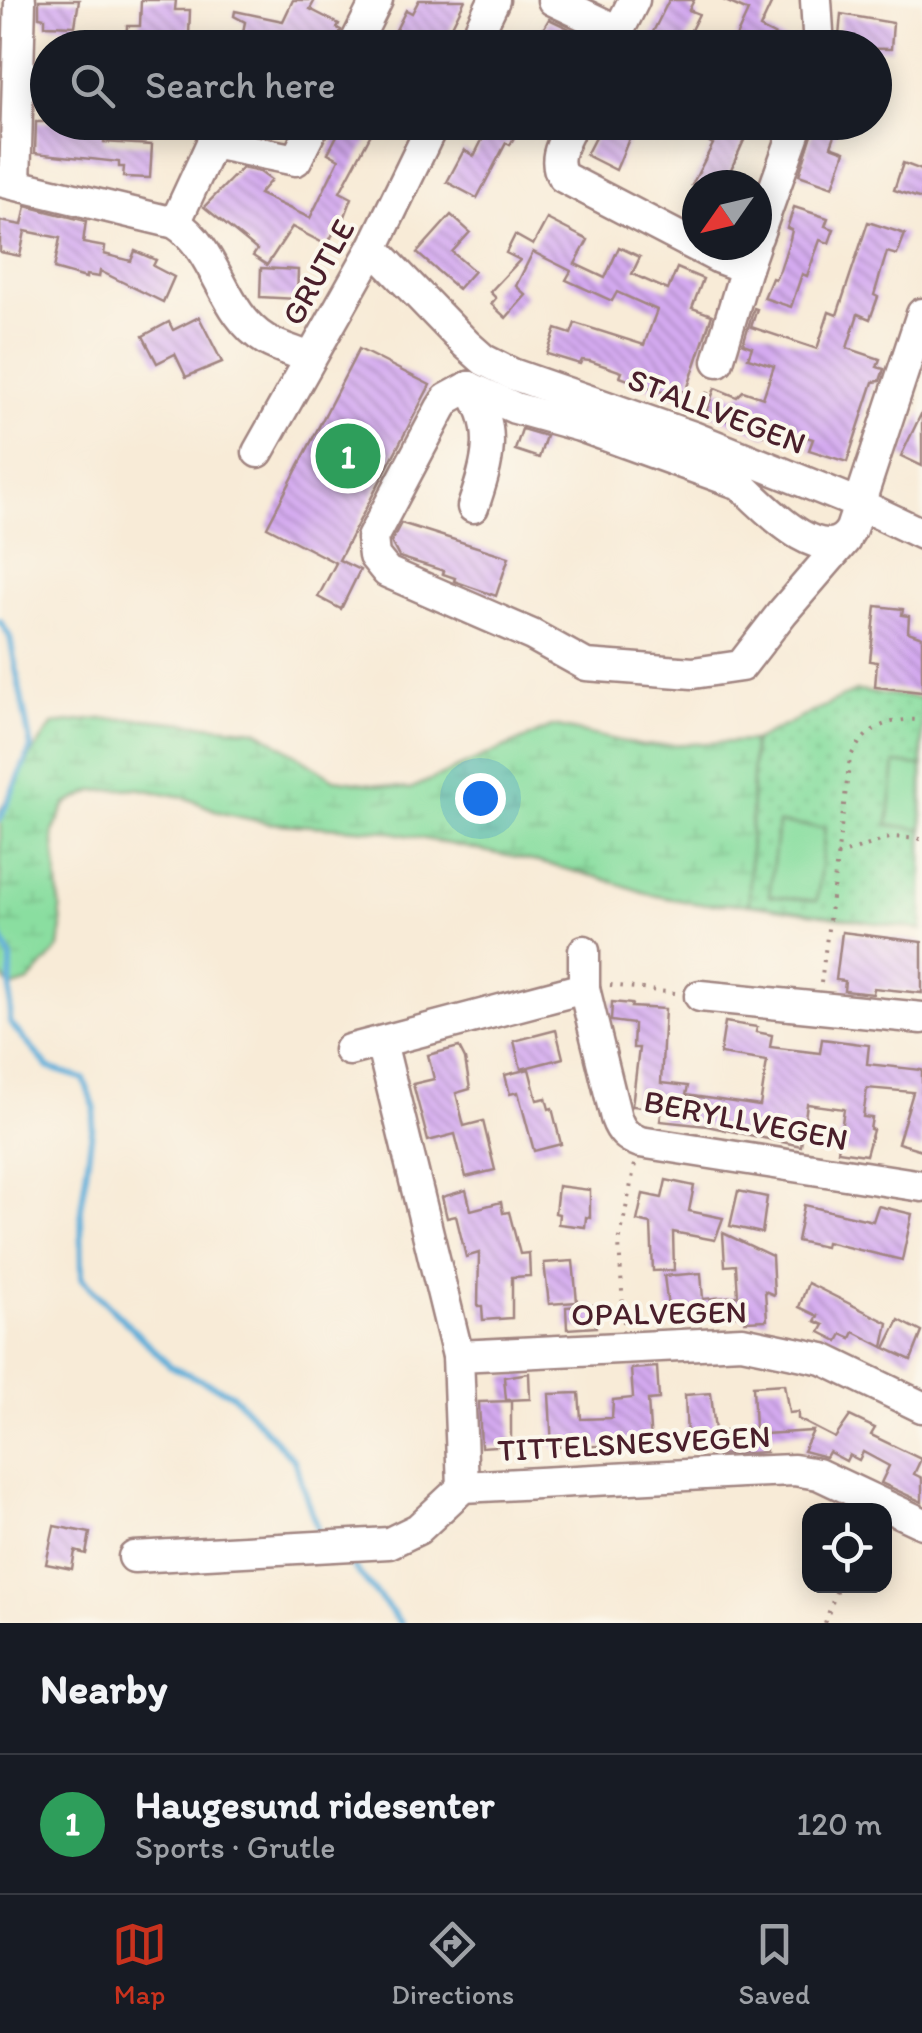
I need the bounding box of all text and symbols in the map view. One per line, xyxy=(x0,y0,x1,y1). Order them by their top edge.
search box xyxy=(30,30,892,140)
icon: search xyxy=(65,58,120,113)
text: Search here xyxy=(145,62,336,108)
north arrow xyxy=(682,170,772,260)
street label: GRUTLE xyxy=(273,212,363,332)
street label: STALLVEGEN xyxy=(623,360,811,462)
pin: 1 xyxy=(316,418,380,494)
your location xyxy=(455,773,506,824)
street label: BERYLLVEGEN xyxy=(641,1082,851,1158)
street label: OPALVEGEN xyxy=(571,1292,747,1334)
street label: TITTELSNESVEGEN xyxy=(497,1417,771,1469)
map controls xyxy=(802,1503,892,1593)
button: locate xyxy=(802,1503,892,1593)
text: Nearby xyxy=(40,1663,167,1714)
text: Haugesund ridesenter xyxy=(135,1782,494,1828)
text: 1 xyxy=(65,1805,80,1843)
text: 120 m xyxy=(796,1805,882,1843)
text: Sports · Grutle xyxy=(135,1828,335,1866)
tab: Map xyxy=(112,1917,167,2011)
tab: Directions xyxy=(391,1917,514,2011)
tab: Saved xyxy=(738,1917,810,2011)

